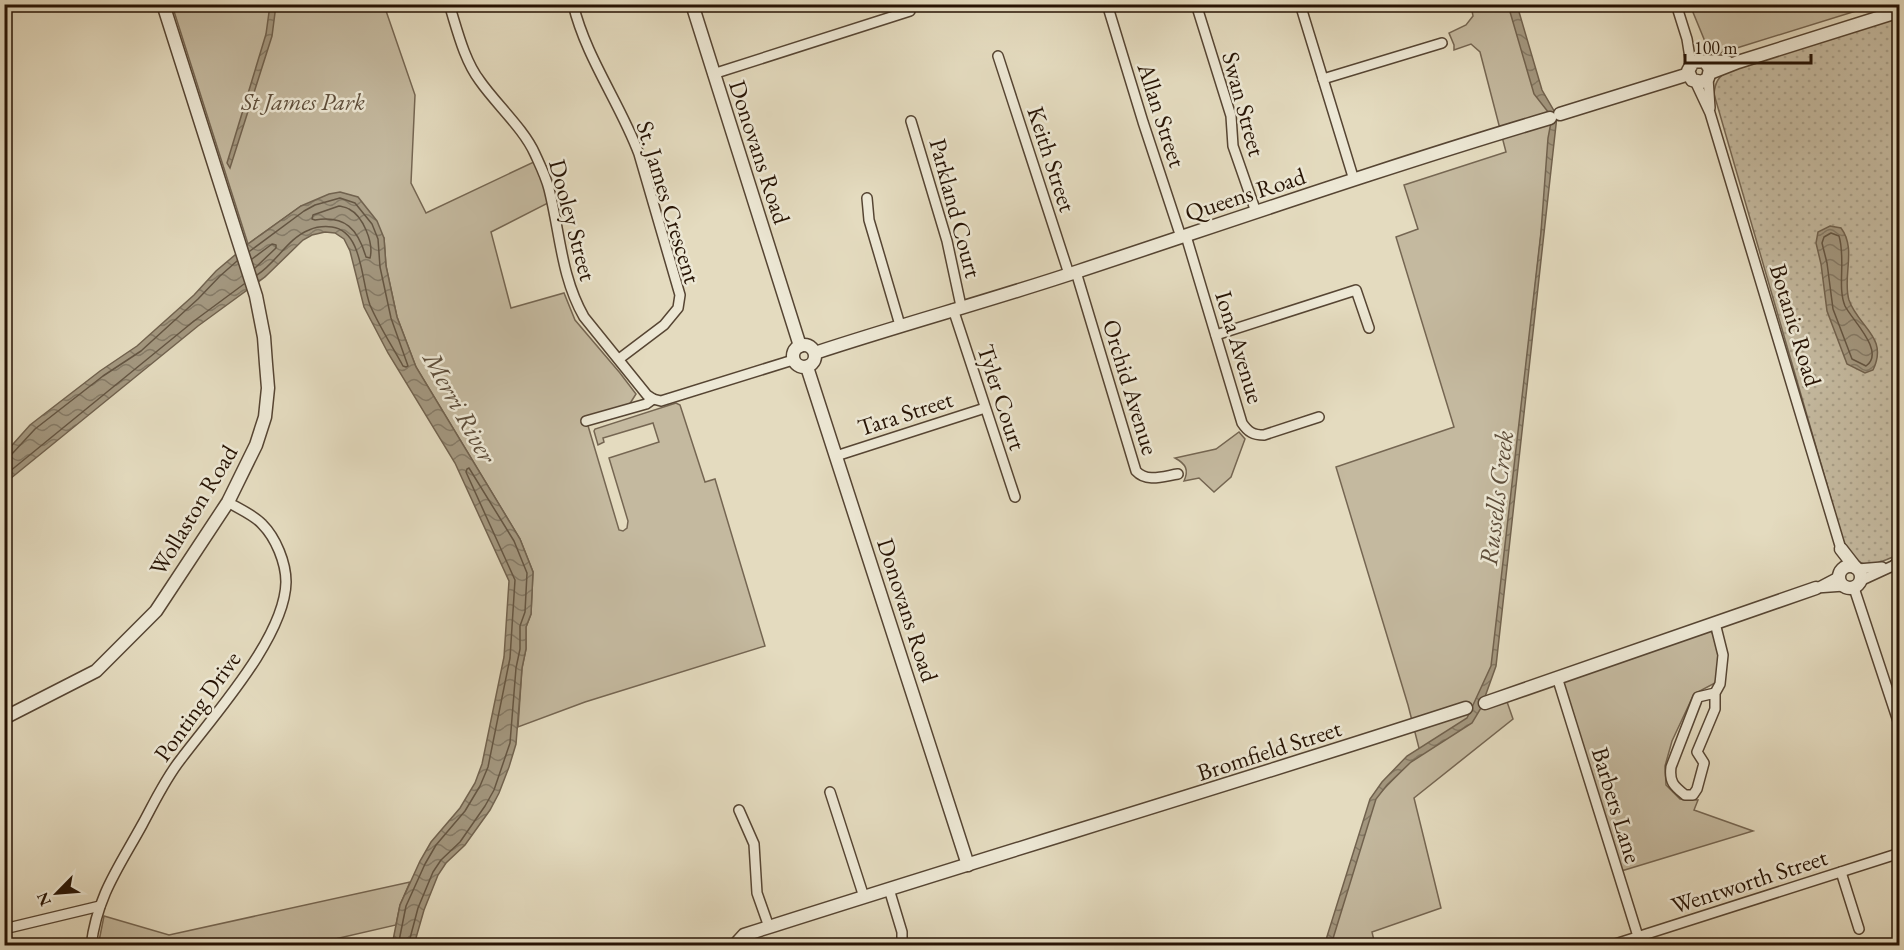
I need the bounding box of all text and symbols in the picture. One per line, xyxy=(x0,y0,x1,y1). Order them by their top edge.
scale bar xyxy=(1685,27,1811,65)
text: 100 m xyxy=(1694,36,1738,59)
street label: Swan Street xyxy=(1215,48,1273,160)
street label: Allan Street xyxy=(1130,58,1194,172)
street label: Donovans Road xyxy=(722,76,798,229)
park label: St James Park xyxy=(240,86,365,117)
street label: Keith Street xyxy=(1020,102,1084,216)
street label: St. James Crescent xyxy=(630,117,709,287)
street label: Parkland Court xyxy=(923,135,990,282)
street label: Dooley Street xyxy=(542,156,604,285)
street label: Queens Road xyxy=(1181,160,1310,228)
street label: Botanic Road xyxy=(1763,260,1830,391)
street label: Iona Avenue xyxy=(1208,287,1272,407)
street label: Orchid Avenue xyxy=(1096,315,1166,459)
street label: Tyler Court xyxy=(970,340,1034,454)
water label: Merri River xyxy=(415,344,505,470)
street label: Tara Street xyxy=(853,383,957,443)
water label: Russells Creek xyxy=(1471,428,1521,567)
street label: Wollaston Road xyxy=(142,438,245,581)
street label: Donovans Road xyxy=(870,534,946,687)
street label: Ponting Drive xyxy=(146,645,248,767)
street label: Bromfield Street xyxy=(1193,712,1345,788)
street label: Barbers Lane xyxy=(1585,743,1649,867)
street label: Wentworth Street xyxy=(1667,841,1831,921)
north arrow xyxy=(27,863,87,923)
text: N xyxy=(32,889,56,909)

